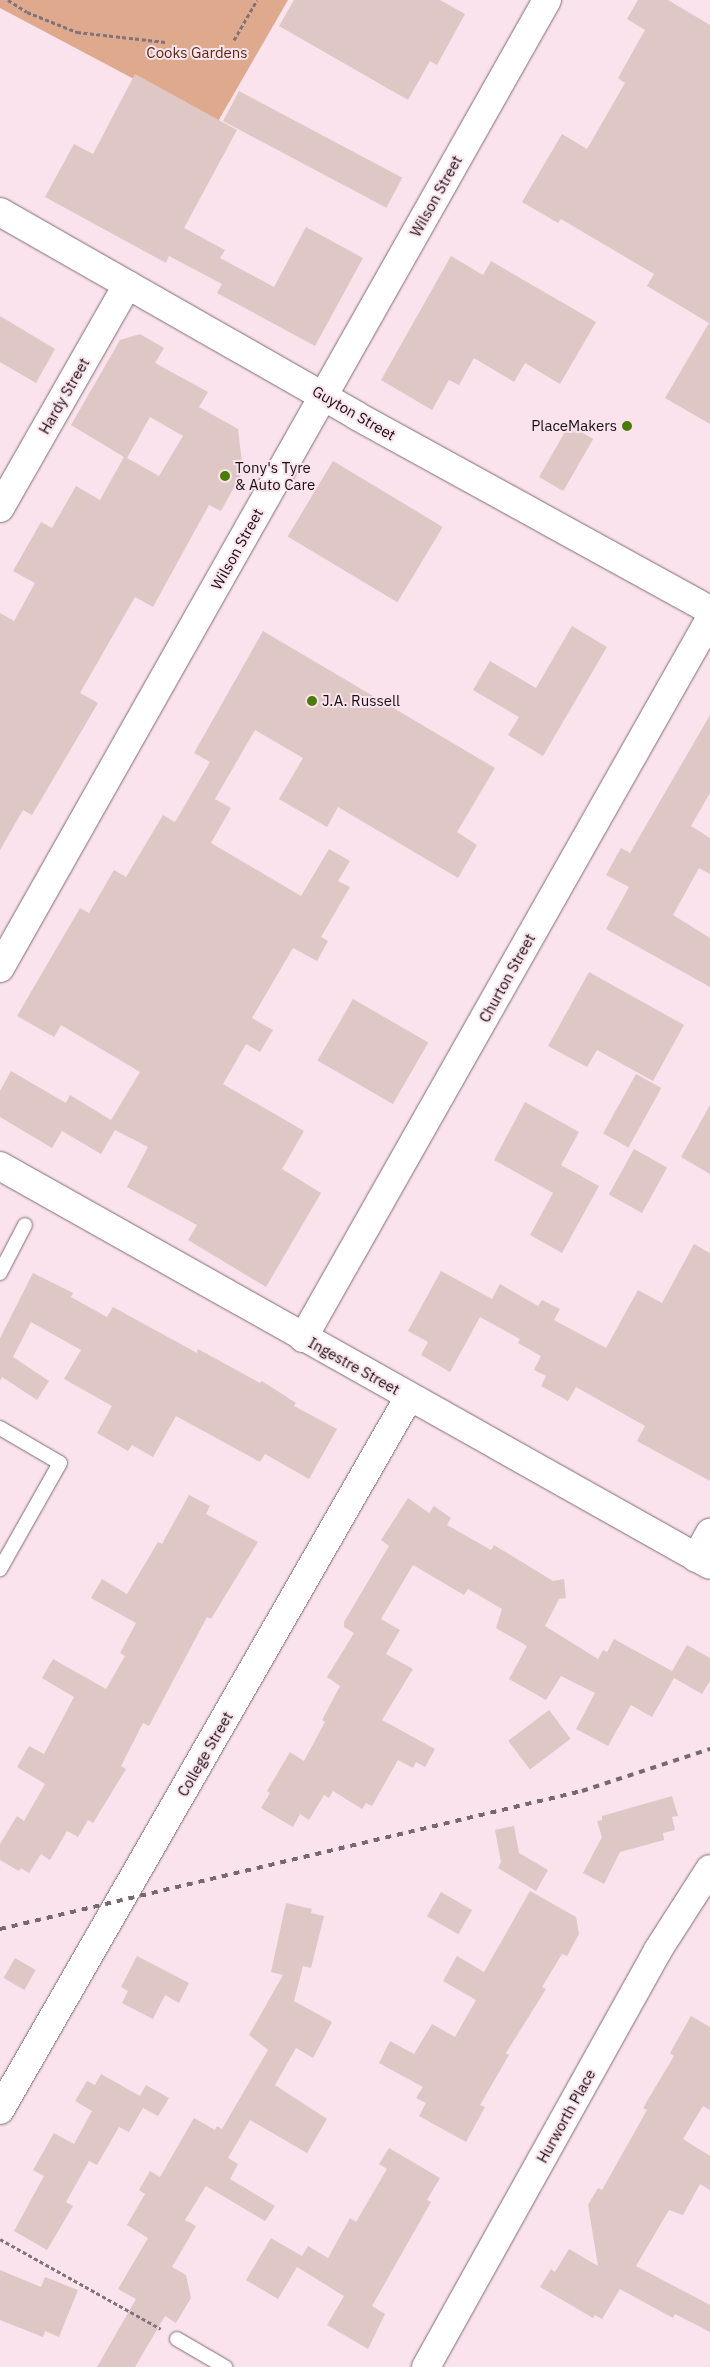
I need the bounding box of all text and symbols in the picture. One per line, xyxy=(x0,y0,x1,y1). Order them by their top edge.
park label: Cooks Gardens xyxy=(146,44,248,62)
street label: Wilson Street xyxy=(406,152,466,240)
street label: Hardy Street xyxy=(35,355,93,437)
street label: Guyton Street xyxy=(309,382,399,444)
place label: PlaceMakers xyxy=(531,417,617,435)
marker: PlaceMakers xyxy=(621,420,633,432)
place label: Tony's Tyre & Auto Care xyxy=(235,458,315,493)
marker: Tony's Tyre & Auto Care xyxy=(219,470,231,482)
street label: Wilson Street xyxy=(207,505,267,593)
place label: J.A. Russell xyxy=(322,692,400,710)
marker: J.A. Russell xyxy=(306,695,318,707)
street label: Churton Street xyxy=(475,930,539,1026)
street label: Ingestre Street xyxy=(305,1334,403,1398)
street label: College Street xyxy=(174,1708,236,1800)
street label: Hurworth Place xyxy=(533,2066,599,2166)

